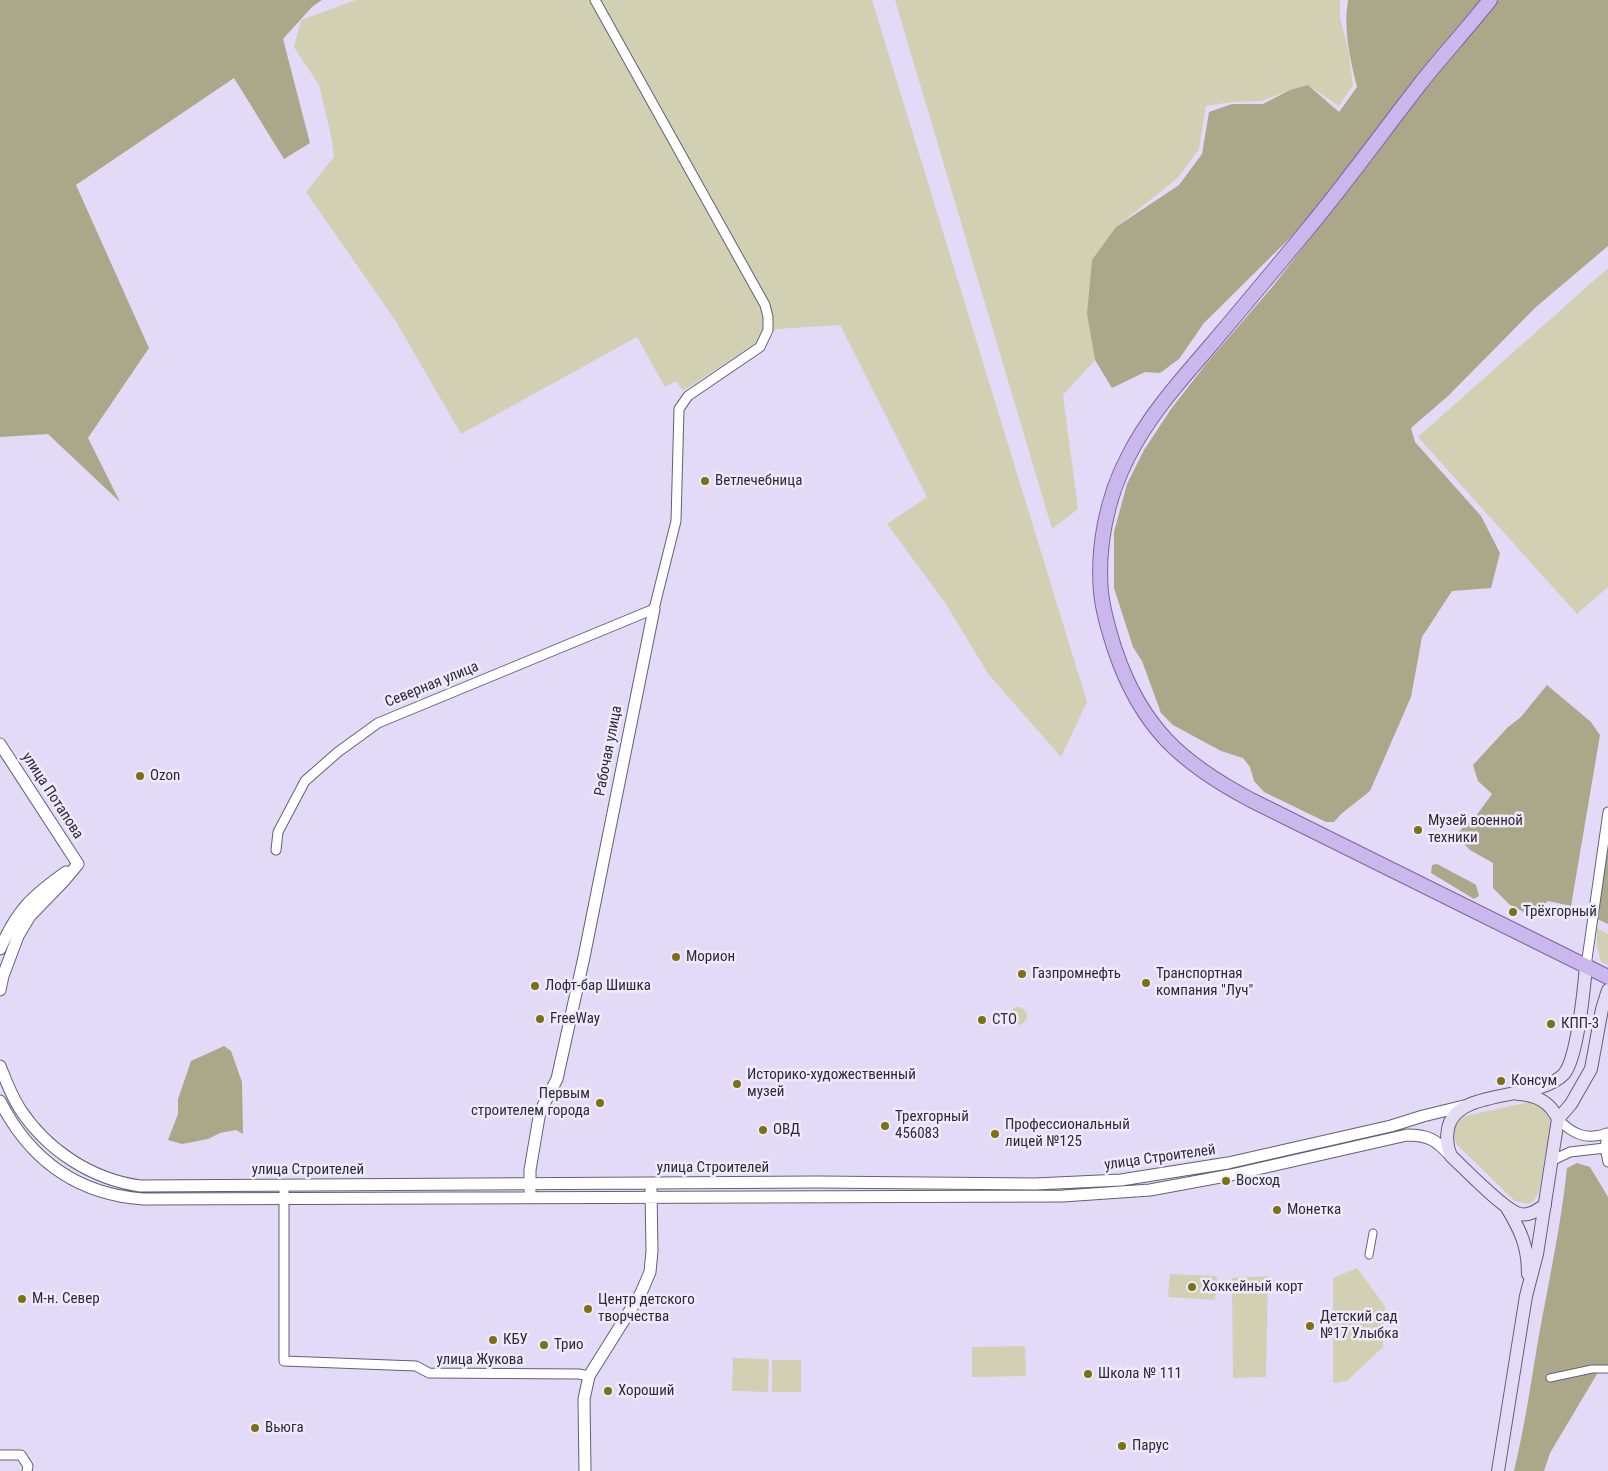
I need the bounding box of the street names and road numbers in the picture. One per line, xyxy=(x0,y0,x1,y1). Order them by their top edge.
street label: Северная улица xyxy=(383,658,481,712)
street label: Рабочая улица xyxy=(591,704,627,798)
street label: улица Потапова xyxy=(17,749,87,843)
street label: улица Строителей xyxy=(1103,1141,1217,1175)
street label: улица Строителей xyxy=(657,1159,769,1177)
street label: улица Строителей xyxy=(252,1161,364,1179)
street label: улица Жукова xyxy=(437,1351,523,1369)

